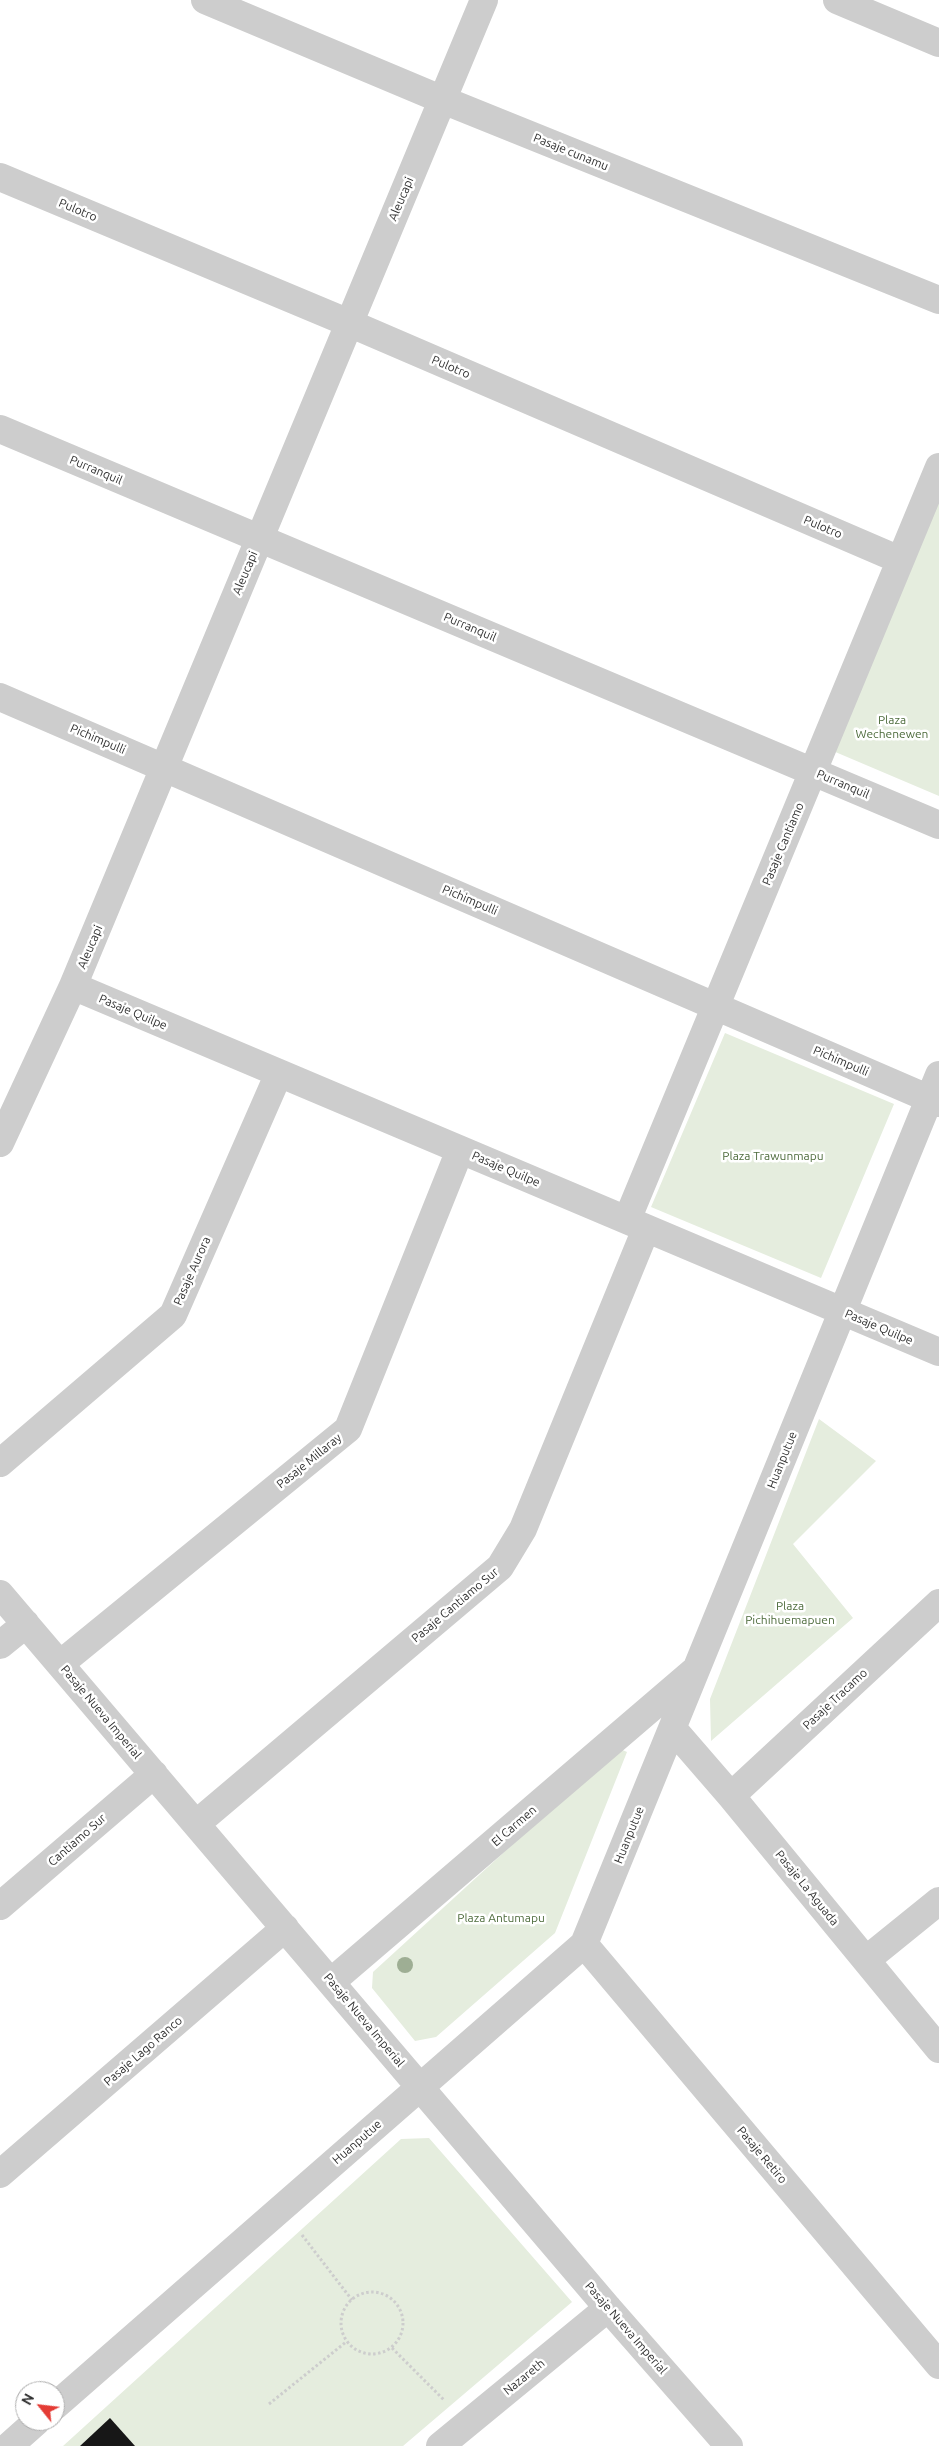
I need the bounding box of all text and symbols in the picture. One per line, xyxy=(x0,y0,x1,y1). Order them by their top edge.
street label: Pasaje cunamu xyxy=(531,130,611,174)
street label: Aleucapi xyxy=(385,175,417,223)
street label: Pulotro xyxy=(57,195,99,225)
street label: Pulotro xyxy=(430,352,472,382)
street label: Purranquil xyxy=(67,452,125,488)
street label: Pulotro xyxy=(802,512,844,542)
street label: Aleucapi xyxy=(229,549,261,597)
street label: Purranquil xyxy=(441,609,499,645)
park label: Plaza Wechenewen xyxy=(856,713,928,741)
street label: Pichimpulli xyxy=(68,721,128,757)
street label: Purranquil xyxy=(814,766,872,802)
street label: Pasaje Cantiamo xyxy=(759,800,807,888)
street label: Pichimpulli xyxy=(440,882,500,918)
street label: Aleucapi xyxy=(74,923,106,971)
street label: Pasaje Quilpe xyxy=(97,991,169,1033)
street label: Pichimpulli xyxy=(811,1043,871,1079)
street label: Pasaje Quilpe xyxy=(470,1148,542,1190)
park label: Plaza Trawunmapu xyxy=(722,1149,824,1163)
street label: Pasaje Aurora xyxy=(170,1234,214,1308)
street label: Pasaje Quilpe xyxy=(843,1306,915,1348)
street label: Huanputue xyxy=(764,1429,800,1491)
street label: Pasaje Millaray xyxy=(274,1430,344,1492)
street label: Pasaje Cantiamo Sur xyxy=(409,1564,501,1646)
park label: Plaza Pichihuemapuen xyxy=(745,1599,835,1627)
street label: Pasaje Nueva Imperial xyxy=(58,1662,144,1762)
street label: Pasaje Tracamo xyxy=(800,1665,870,1733)
street label: El Carmen xyxy=(489,1803,539,1849)
street label: Huanputue xyxy=(611,1804,647,1866)
street label: Cantiamo Sur xyxy=(45,1811,109,1869)
street label: Pasaje La Aguada xyxy=(772,1847,842,1929)
park label: Plaza Antumapu xyxy=(457,1911,545,1925)
street label: Pasaje Nueva Imperial xyxy=(321,1970,407,2070)
street label: Pasaje Lago Ranco xyxy=(101,2013,185,2089)
street label: Huanputue xyxy=(330,2117,384,2167)
street label: Pasaje Retiro xyxy=(734,2123,790,2187)
street label: Pasaje Nueva Imperial xyxy=(582,2279,670,2377)
street label: Nazareth xyxy=(500,2356,548,2398)
north arrow xyxy=(15,2381,65,2431)
text: N xyxy=(18,2391,37,2408)

